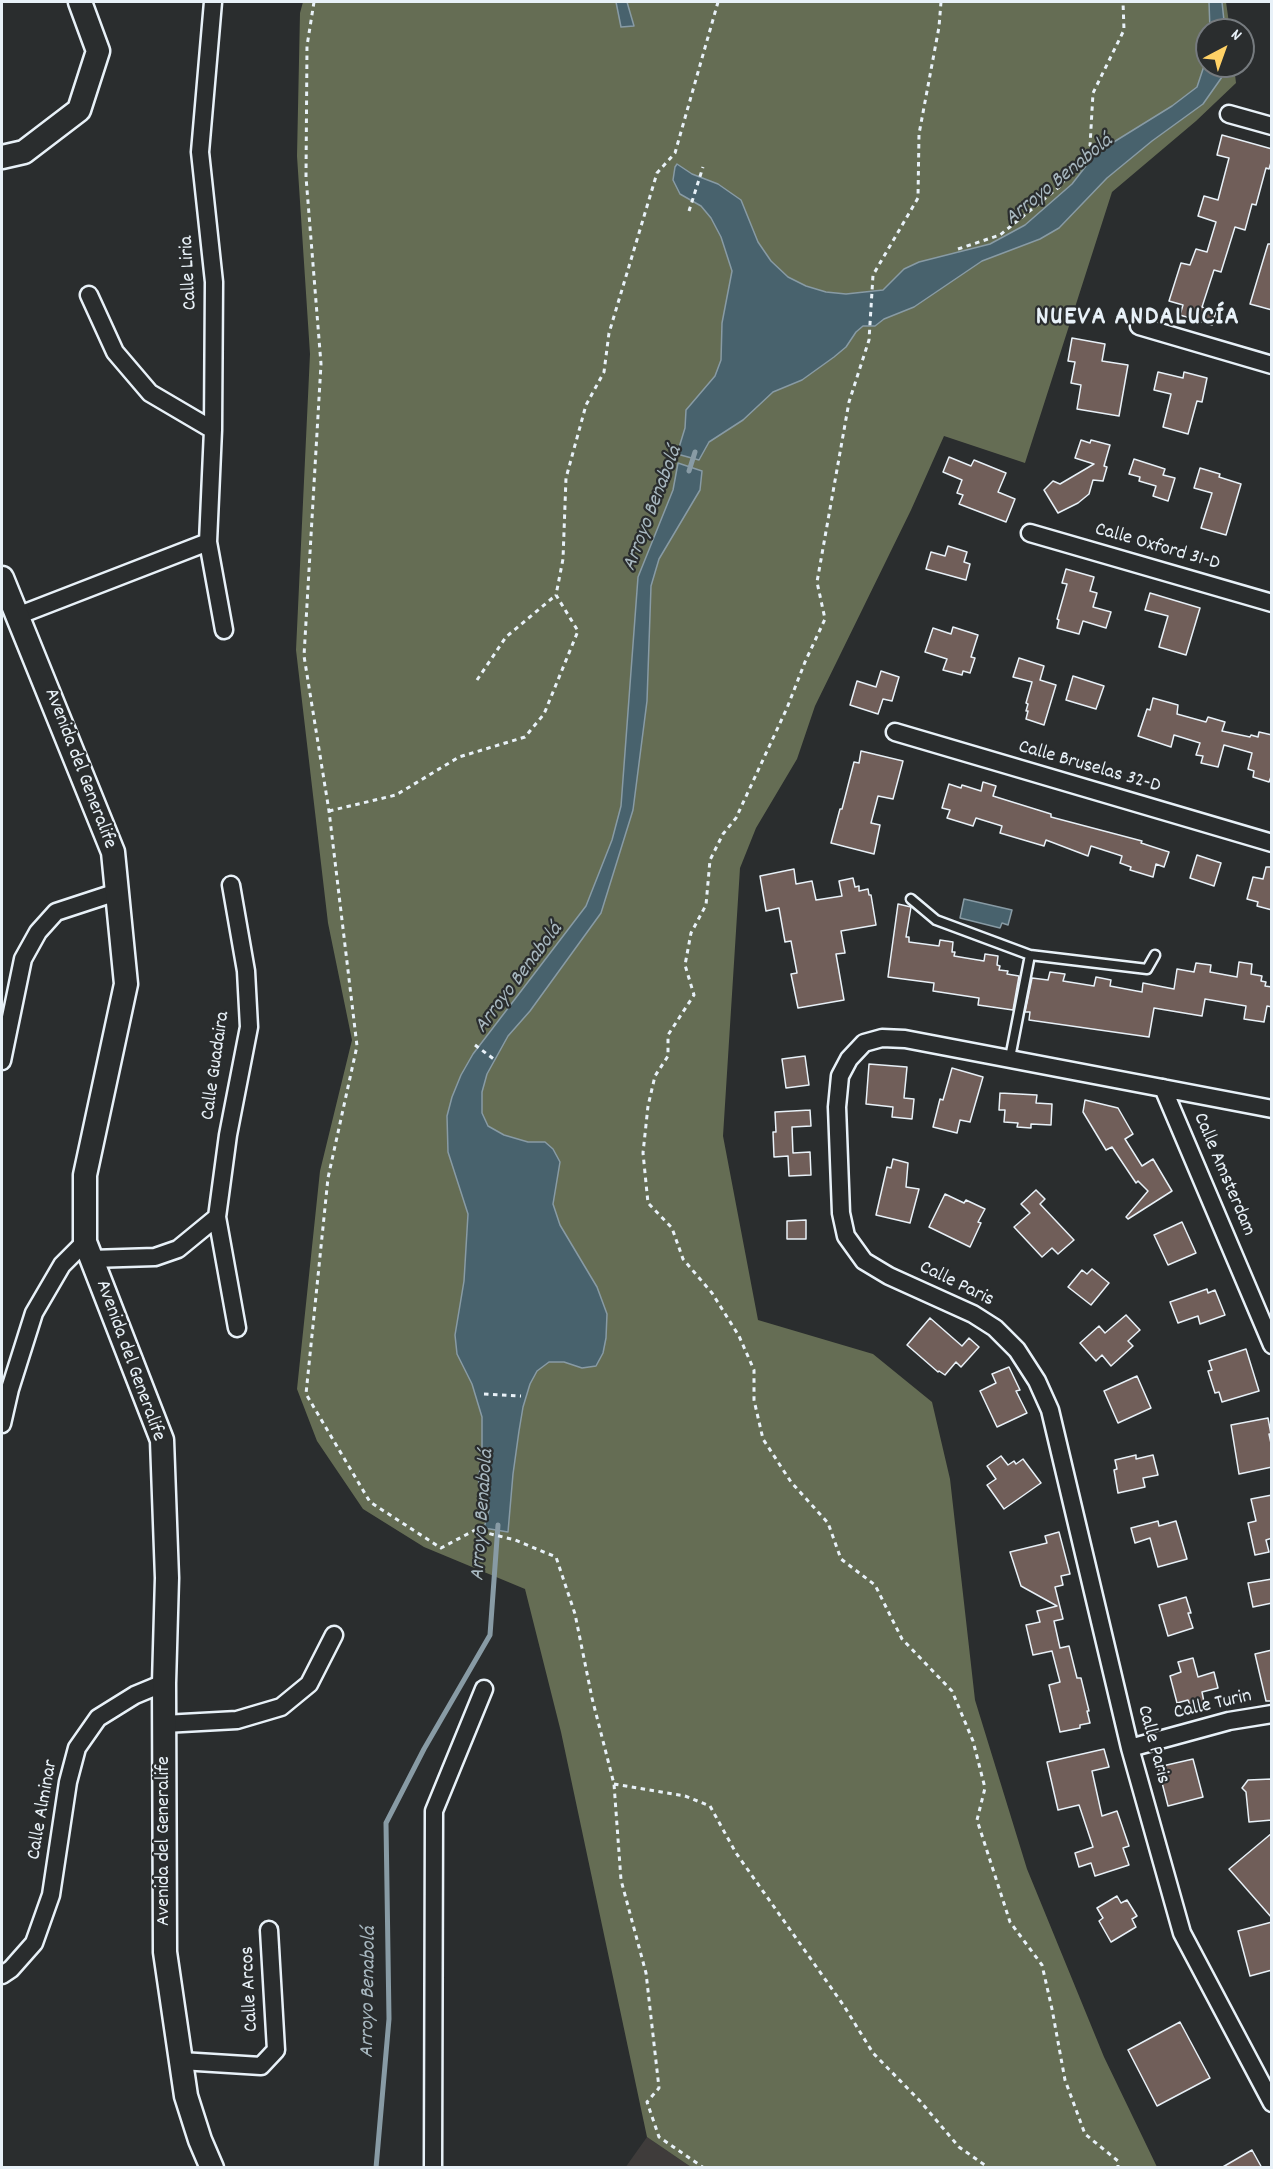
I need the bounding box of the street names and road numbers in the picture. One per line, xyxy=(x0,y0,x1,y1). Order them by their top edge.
street label: Calle Liria xyxy=(176,235,204,311)
street label: Calle Oxford 31-D xyxy=(1092,519,1222,577)
street label: Avenida del Generalife xyxy=(37,685,121,853)
street label: Calle Bruselas 32-D xyxy=(1015,736,1163,800)
street label: Calle Guadaira xyxy=(197,1010,237,1122)
street label: Calle Amsterdam xyxy=(1186,1110,1260,1240)
street label: Calle Paris xyxy=(915,1257,997,1313)
street label: Avenida del Generalife xyxy=(89,1277,169,1445)
street label: Calle Turin xyxy=(1172,1685,1254,1727)
street label: Calle Paris xyxy=(1130,1703,1174,1787)
street label: Avenida del Generalife xyxy=(153,1756,177,1926)
street label: Calle Alminar xyxy=(23,1758,65,1862)
street label: Calle Arcos xyxy=(237,1946,265,2032)

